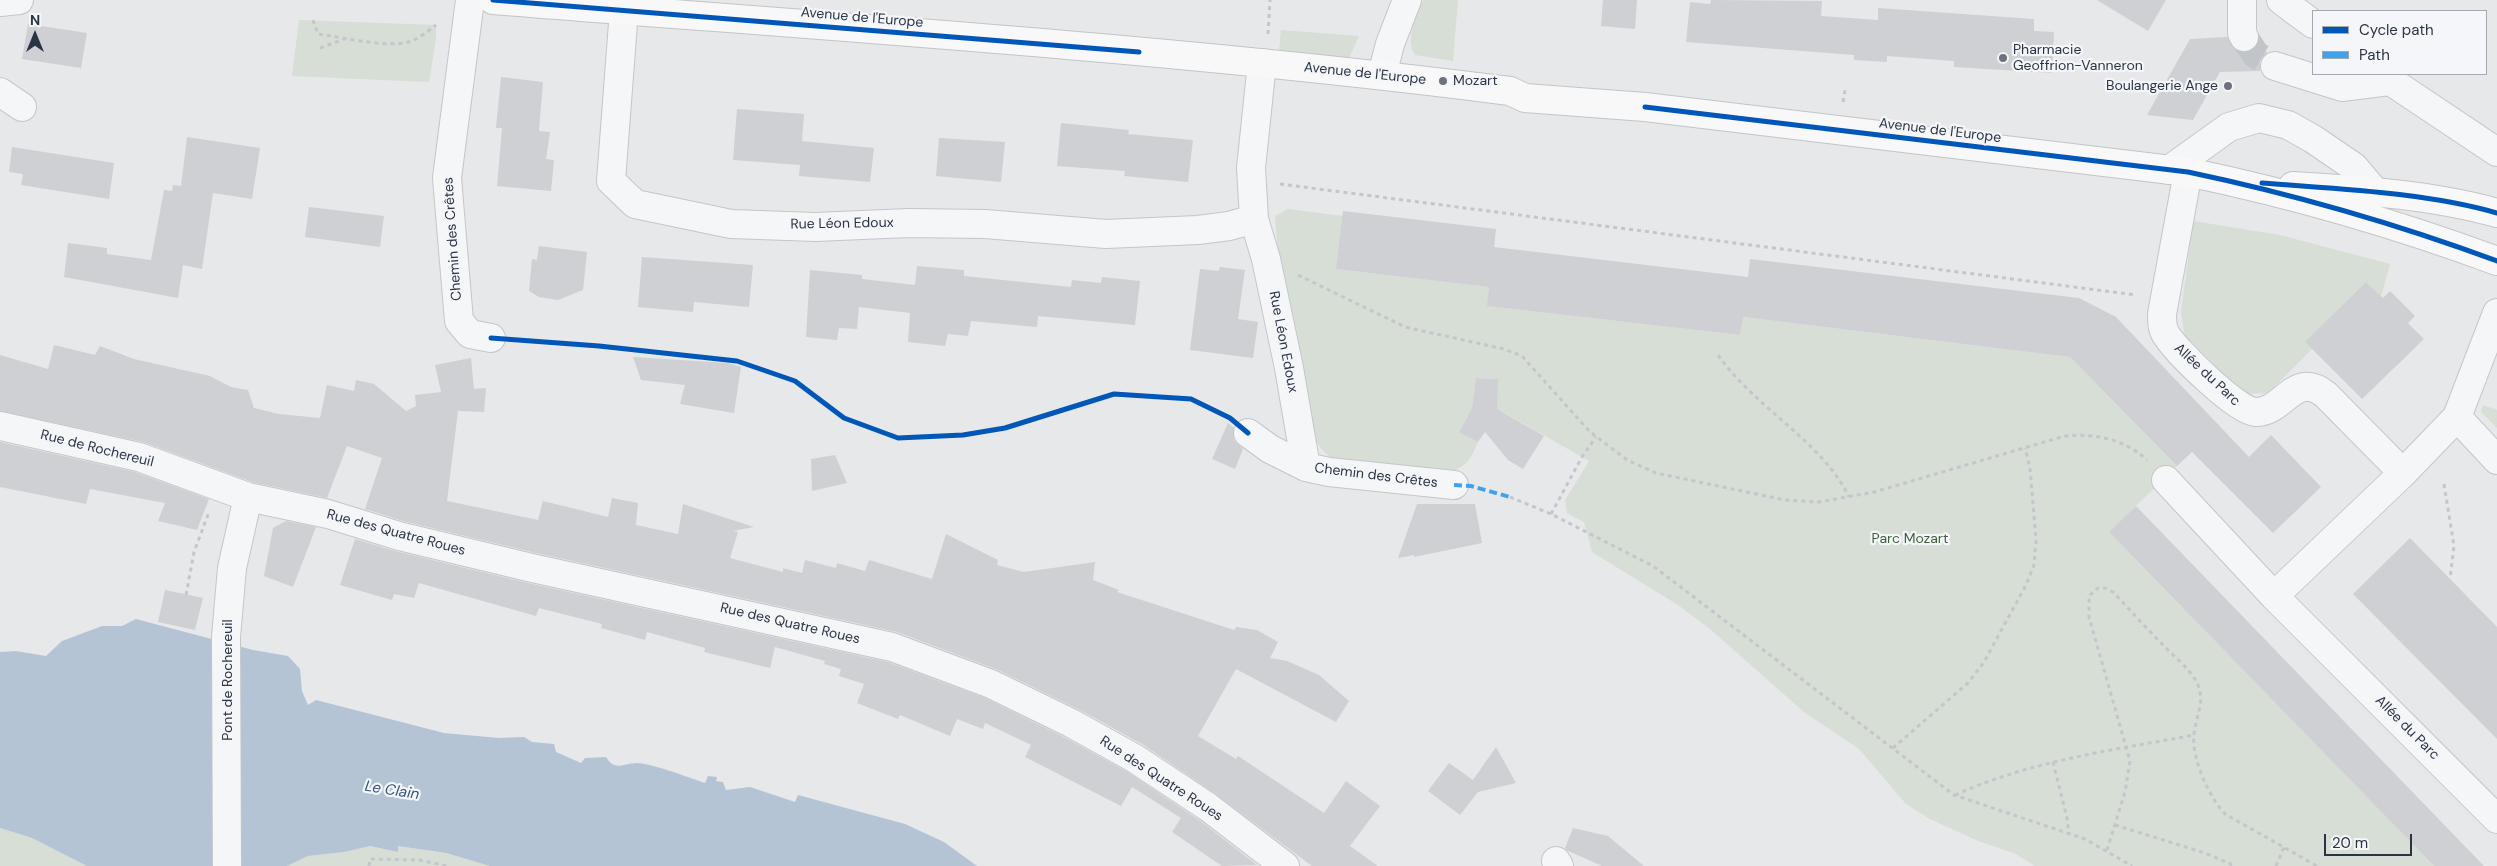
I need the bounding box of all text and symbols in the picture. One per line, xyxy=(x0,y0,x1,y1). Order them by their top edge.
street label: Avenue de l'Europe xyxy=(800,4,924,32)
north arrow xyxy=(10,10,60,60)
legend xyxy=(2312,10,2487,75)
text: N xyxy=(30,11,40,29)
text: Cycle path xyxy=(2359,20,2434,40)
place label: Pharmacie Geoffrion-Vanneron xyxy=(2013,42,2143,74)
text: Path xyxy=(2359,45,2390,65)
marker: Pharmacie Geoffrion-Vanneron xyxy=(1997,52,2009,64)
street label: Avenue de l'Europe xyxy=(1303,59,1427,89)
place label: Mozart xyxy=(1453,73,1498,89)
marker: Mozart xyxy=(1437,75,1449,87)
place label: Boulangerie Ange xyxy=(2106,78,2218,94)
marker: Boulangerie Ange xyxy=(2222,80,2234,92)
street label: Avenue de l'Europe xyxy=(1878,115,2002,147)
street label: Chemin des Crêtes xyxy=(440,177,466,301)
street label: Rue Léon Edoux xyxy=(790,215,894,233)
street label: Rue Léon Edoux xyxy=(1265,290,1301,394)
street label: Allée du Parc xyxy=(2171,340,2243,410)
street label: Rue de Rochereuil xyxy=(39,427,155,471)
street label: Chemin des Crêtes xyxy=(1313,460,1439,492)
street label: Rue des Quatre Roues xyxy=(325,506,467,560)
park label: Parc Mozart xyxy=(1872,531,1948,547)
street label: Rue des Quatre Roues xyxy=(718,600,862,648)
street label: Pont de Rochereuil xyxy=(220,619,236,741)
street label: Allée du Parc xyxy=(2371,692,2443,764)
street label: Rue des Quatre Roues xyxy=(1096,733,1226,825)
water label: Le Clain xyxy=(363,778,421,804)
scale bar xyxy=(2327,824,2414,856)
text: 20 m xyxy=(2332,833,2368,853)

